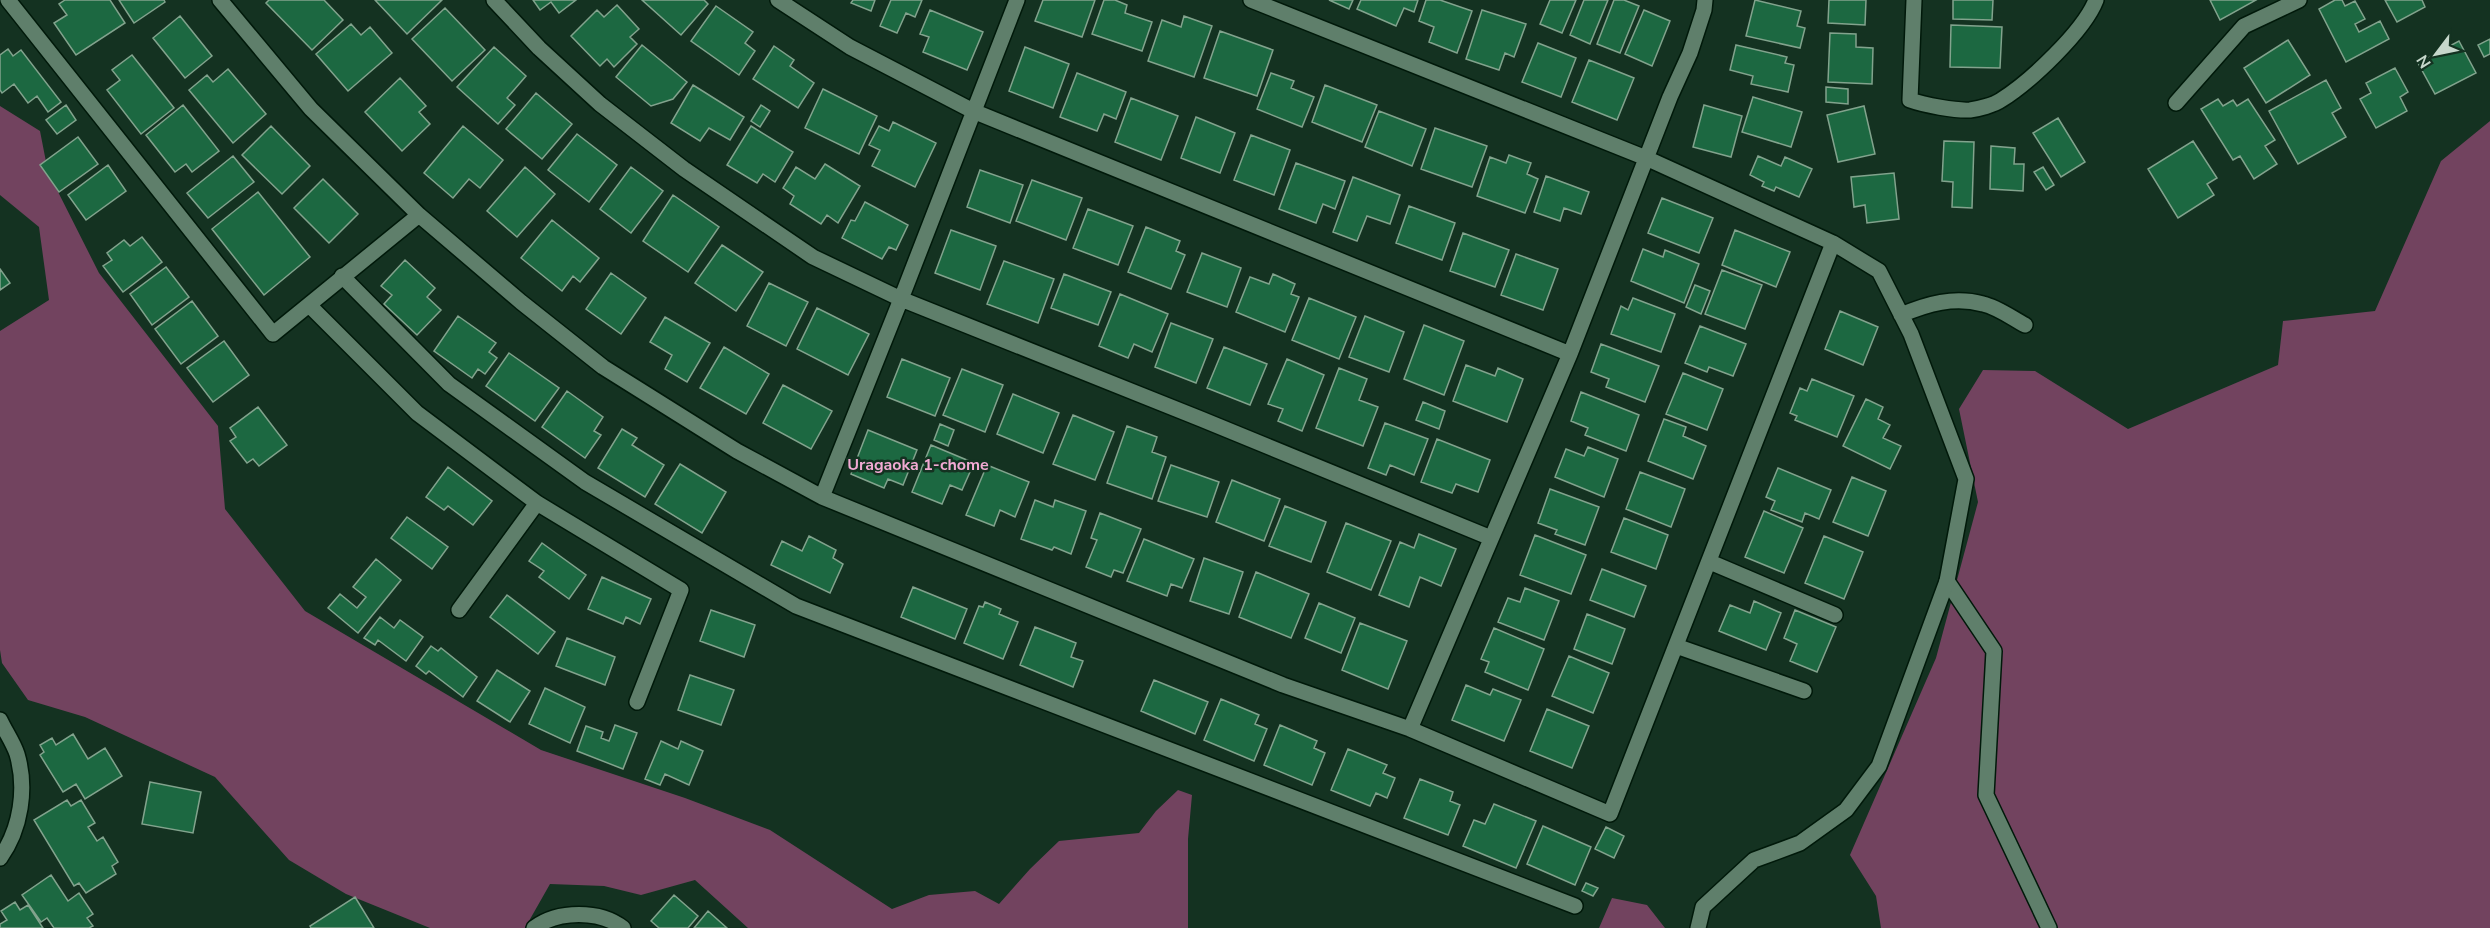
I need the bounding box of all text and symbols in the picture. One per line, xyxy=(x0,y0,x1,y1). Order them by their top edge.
north arrow xyxy=(2406,24,2466,84)
text: N xyxy=(2412,51,2437,72)
district label: Uragaoka 1-chome xyxy=(847,454,989,476)

